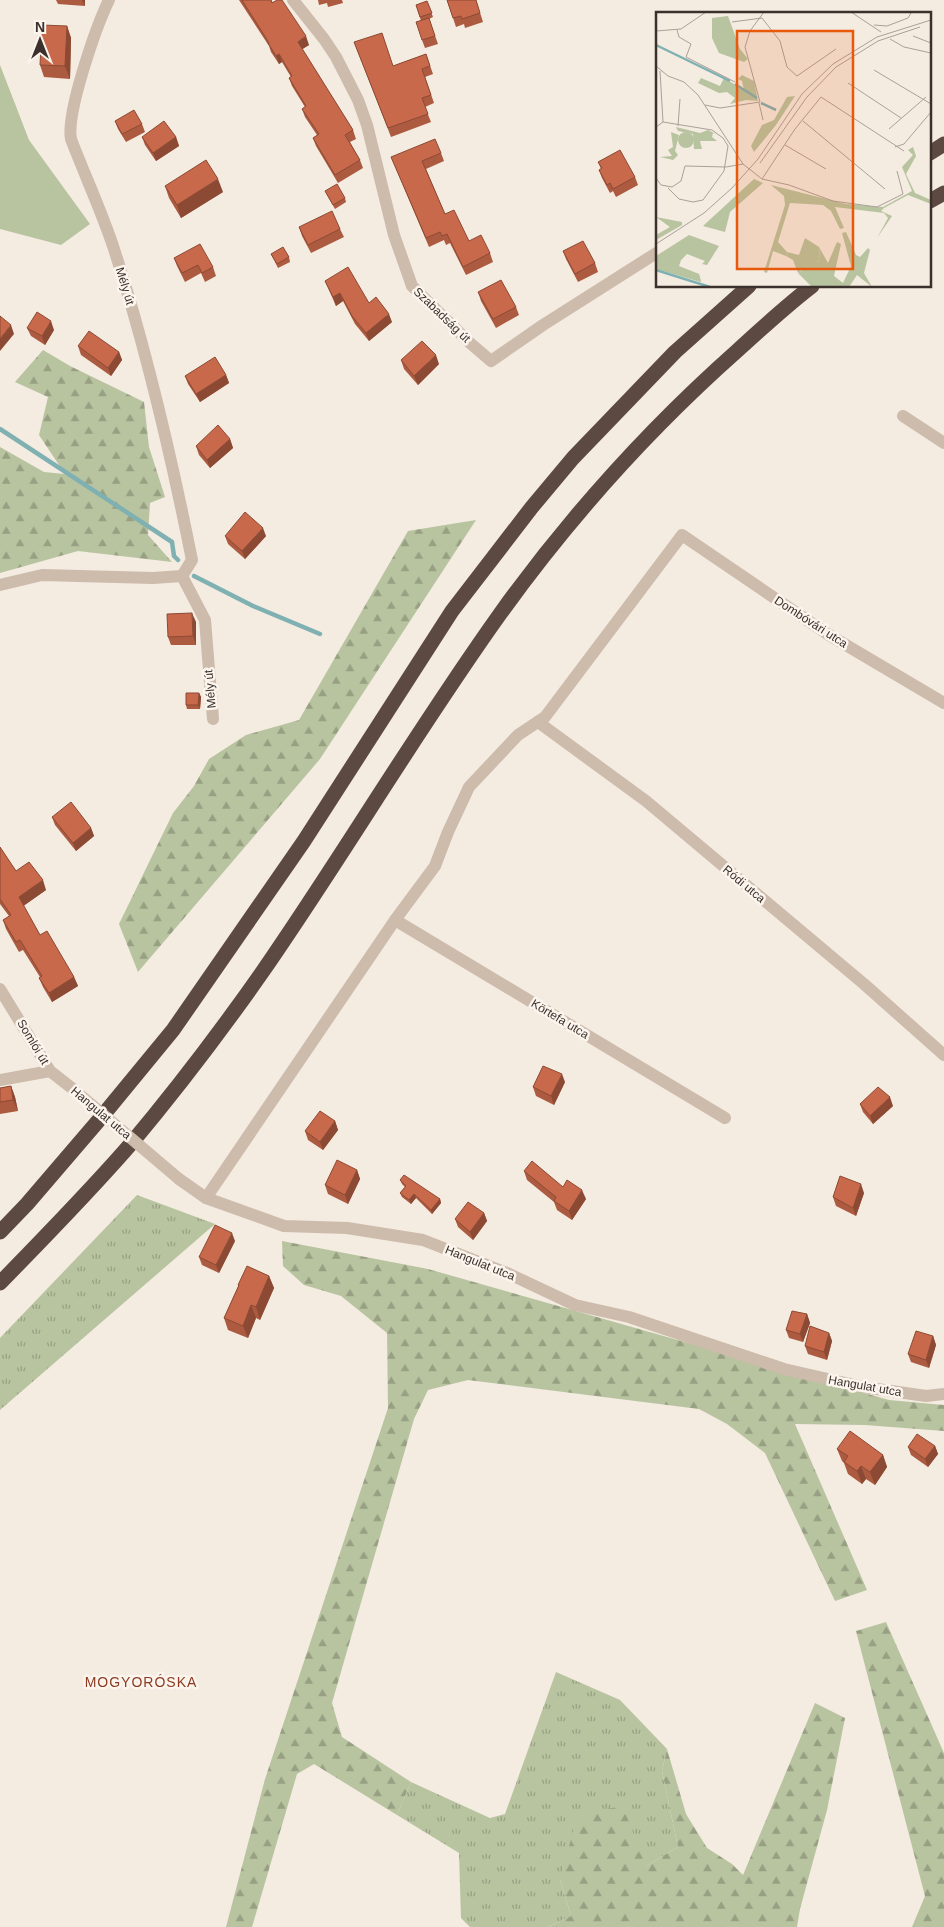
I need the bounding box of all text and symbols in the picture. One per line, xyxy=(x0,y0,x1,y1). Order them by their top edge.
inset map xyxy=(656,12,932,288)
north arrow xyxy=(15,15,65,65)
text: N xyxy=(35,19,45,35)
street label: Mély út xyxy=(113,265,138,307)
street label: Szabadság út xyxy=(411,284,474,346)
street label: Dombóvári utca xyxy=(772,593,850,651)
street label: Mély út xyxy=(201,668,219,709)
street label: Ródi utca xyxy=(720,862,768,906)
street label: Körtefa utca xyxy=(529,996,592,1042)
street label: Somlói út xyxy=(14,1017,52,1068)
street label: Hangulat utca xyxy=(68,1084,134,1142)
street label: Hangulat utca xyxy=(443,1243,517,1283)
street label: Hangulat utca xyxy=(827,1373,903,1399)
district label: MOGYORÓSKA xyxy=(85,1674,197,1690)

